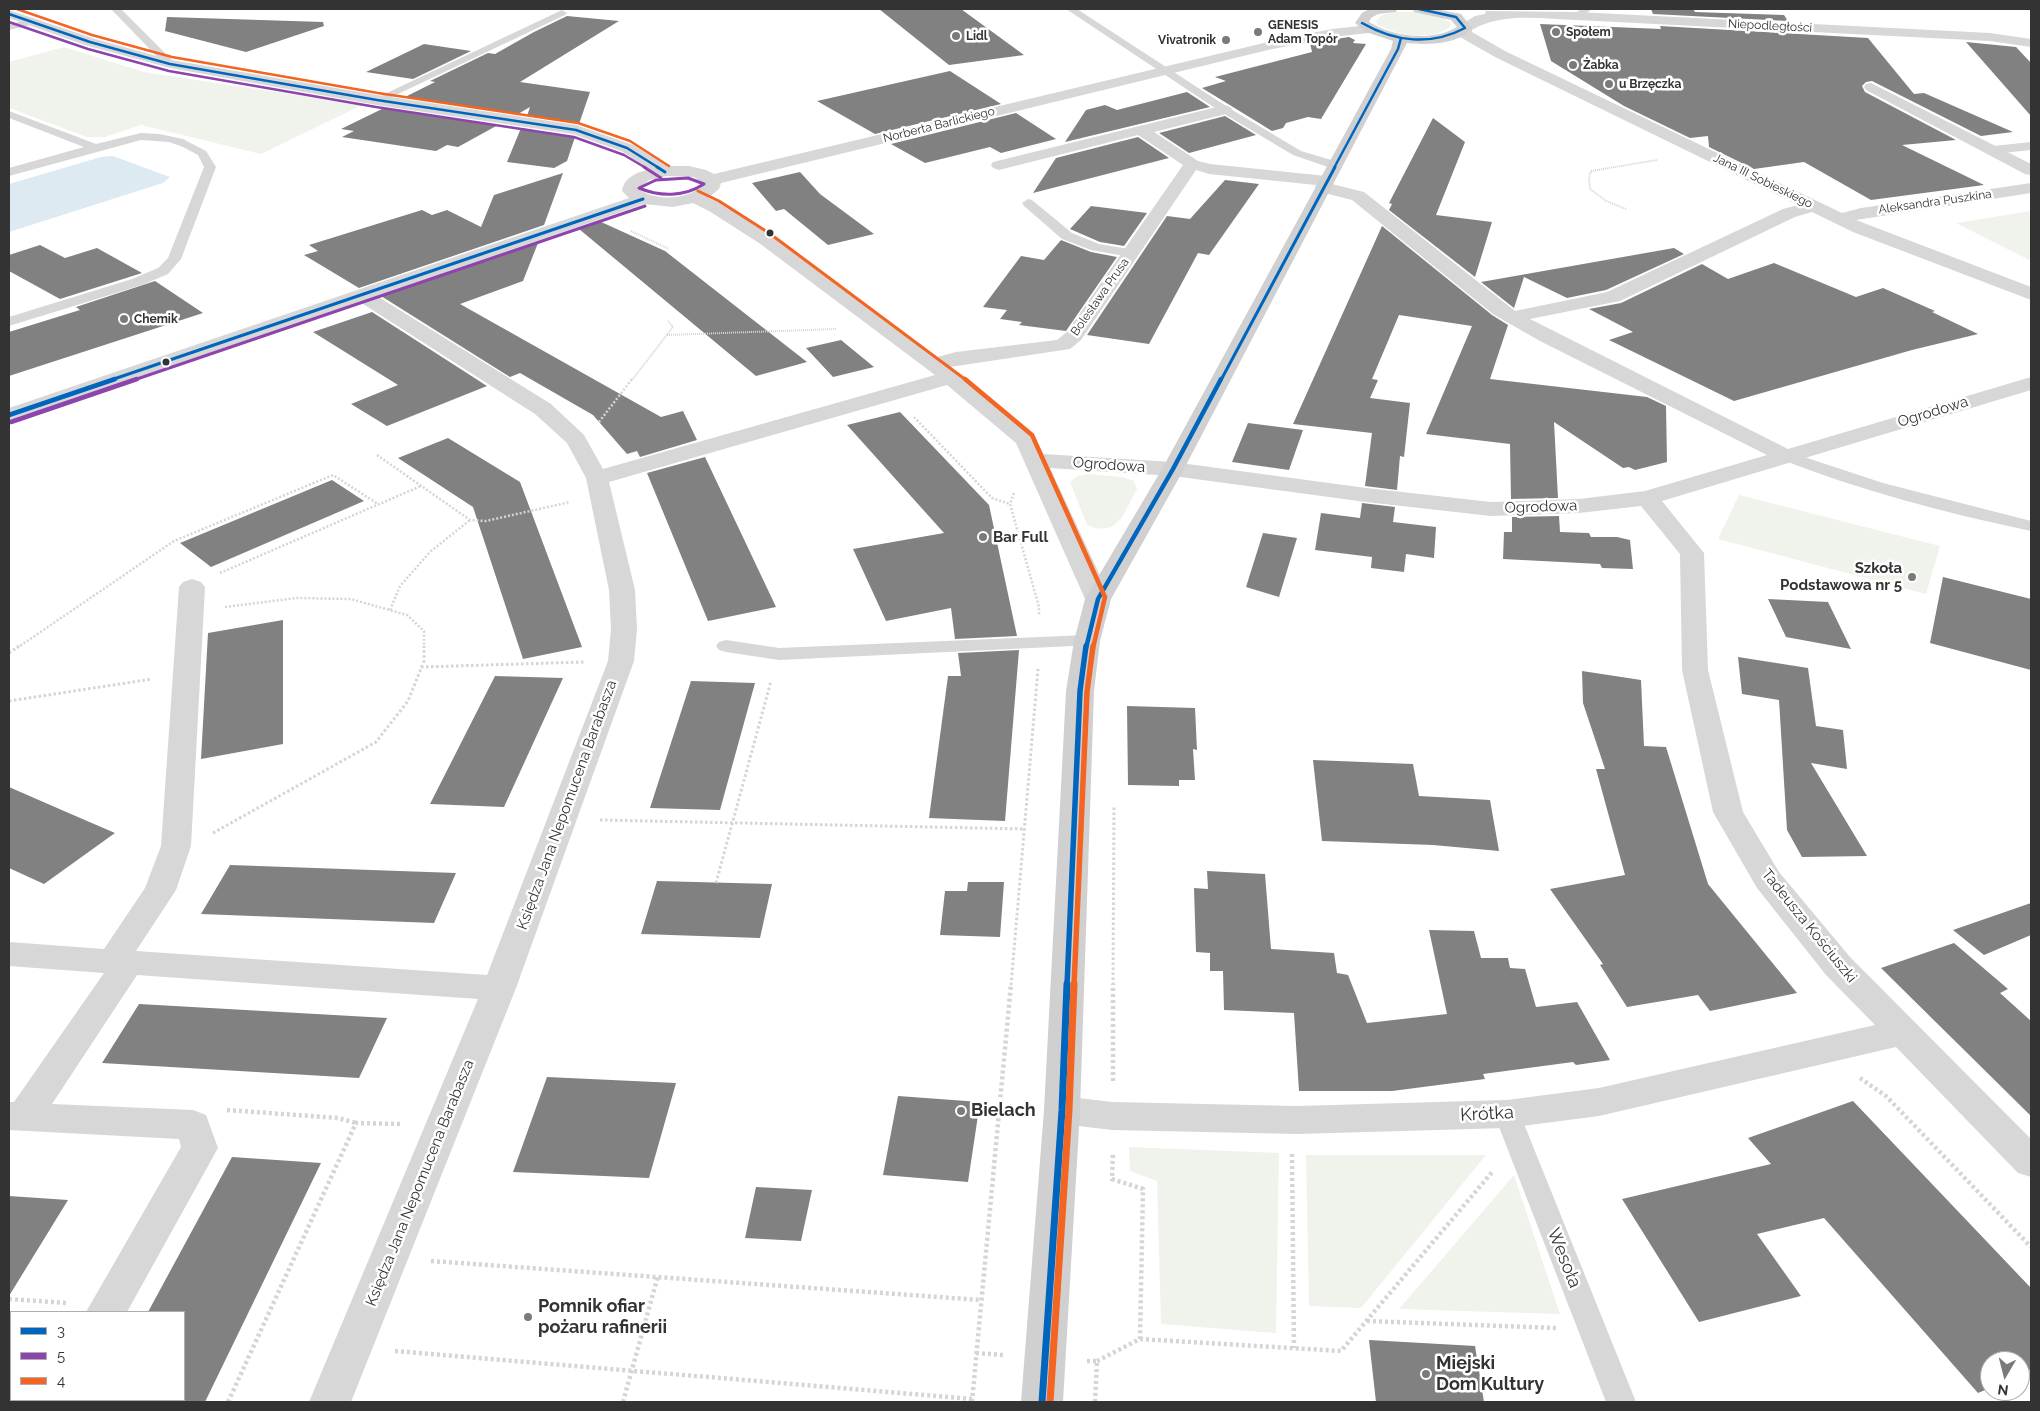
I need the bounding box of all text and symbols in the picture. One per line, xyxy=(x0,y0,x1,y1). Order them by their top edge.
street label: Niepodległości xyxy=(1728,17,1812,35)
place label: GENESIS Adam Topór xyxy=(1268,18,1338,46)
place label: Społem xyxy=(1566,25,1611,39)
marker: GENESIS Adam Topór xyxy=(1252,26,1264,38)
marker: Społem xyxy=(1550,26,1562,38)
place label: Lidl xyxy=(966,29,988,43)
marker: Lidl xyxy=(950,30,962,42)
place label: Vivatronik xyxy=(1158,33,1216,47)
marker: Vivatronik xyxy=(1220,34,1232,46)
place label: Żabka xyxy=(1583,58,1619,72)
marker: Żabka xyxy=(1567,59,1579,71)
place label: u Brzęczka xyxy=(1619,77,1681,91)
marker: u Brzęczka xyxy=(1603,78,1615,90)
street label: Norberta Barlickiego xyxy=(882,104,996,146)
street label: Jana III Sobieskiego xyxy=(1711,151,1815,211)
street label: Aleksandra Puszkina xyxy=(1877,187,1993,217)
unlabelled marker xyxy=(765,228,775,238)
street label: Bolesława Prusa xyxy=(1068,255,1132,339)
place label: Chemik xyxy=(134,312,178,326)
marker: Chemik xyxy=(118,313,130,325)
unlabelled marker xyxy=(161,357,171,367)
street label: Ogrodowa xyxy=(1896,393,1970,431)
street label: Ogrodowa xyxy=(1072,453,1146,477)
street label: Ogrodowa xyxy=(1504,497,1578,517)
place label: Bar Full xyxy=(993,528,1048,546)
marker: Bar Full xyxy=(977,531,989,543)
place label: Szkoła Podstawowa nr 5 xyxy=(1780,559,1902,594)
marker: Szkoła Podstawowa nr 5 xyxy=(1906,571,1918,583)
street label: Księdza Jana Nepomucena Barabasza xyxy=(513,678,621,932)
street label: Tadeusza Kościuszki xyxy=(1758,866,1860,986)
street label: Księdza Jana Nepomucena Barabasza xyxy=(362,1057,478,1309)
place label: Bielach xyxy=(971,1100,1036,1122)
street label: Krótka xyxy=(1460,1102,1514,1126)
marker: Bielach xyxy=(955,1105,967,1117)
street label: Wesoła xyxy=(1542,1225,1586,1291)
place label: Pomnik ofiar pożaru rafinerii xyxy=(538,1296,667,1338)
legend xyxy=(10,1311,185,1401)
marker: Pomnik ofiar pożaru rafinerii xyxy=(522,1311,534,1323)
text: 3 xyxy=(57,1322,65,1340)
text: 5 xyxy=(57,1347,65,1365)
north arrow xyxy=(1980,1351,2030,1401)
place label: Miejski Dom Kultury xyxy=(1436,1353,1544,1396)
marker: Miejski Dom Kultury xyxy=(1420,1368,1432,1380)
text: 4 xyxy=(57,1372,65,1390)
text: N xyxy=(1997,1381,2009,1399)

